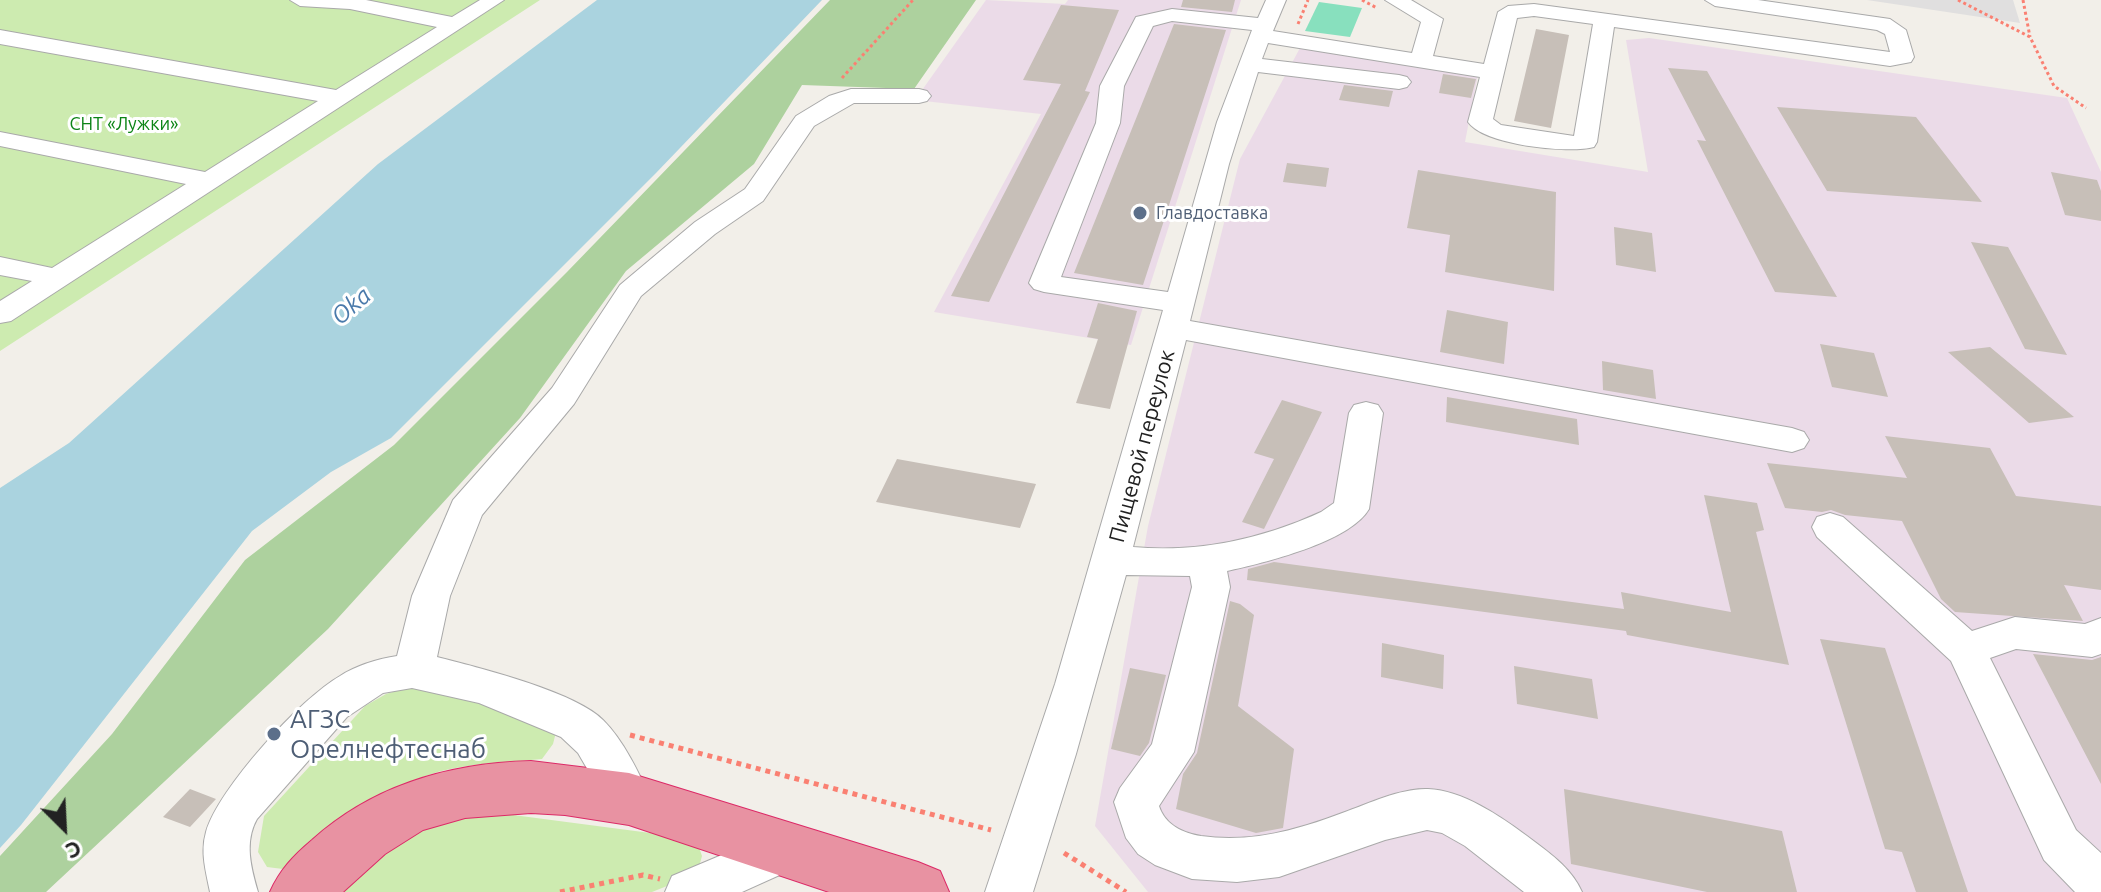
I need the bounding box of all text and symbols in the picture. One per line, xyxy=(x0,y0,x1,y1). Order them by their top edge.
park label: СНТ «Лужки» xyxy=(69,113,179,135)
place label: Главдоставка xyxy=(1156,202,1268,224)
marker: Главдоставка xyxy=(1131,204,1149,222)
water label: Oka xyxy=(325,281,377,331)
street label: Пищевой переулок xyxy=(1104,347,1180,545)
place label: АГЗС Орелнефтеснаб xyxy=(290,703,486,764)
marker: АГЗС Орелнефтеснаб xyxy=(265,725,283,743)
north arrow xyxy=(24,788,104,868)
text: С xyxy=(62,836,85,865)

